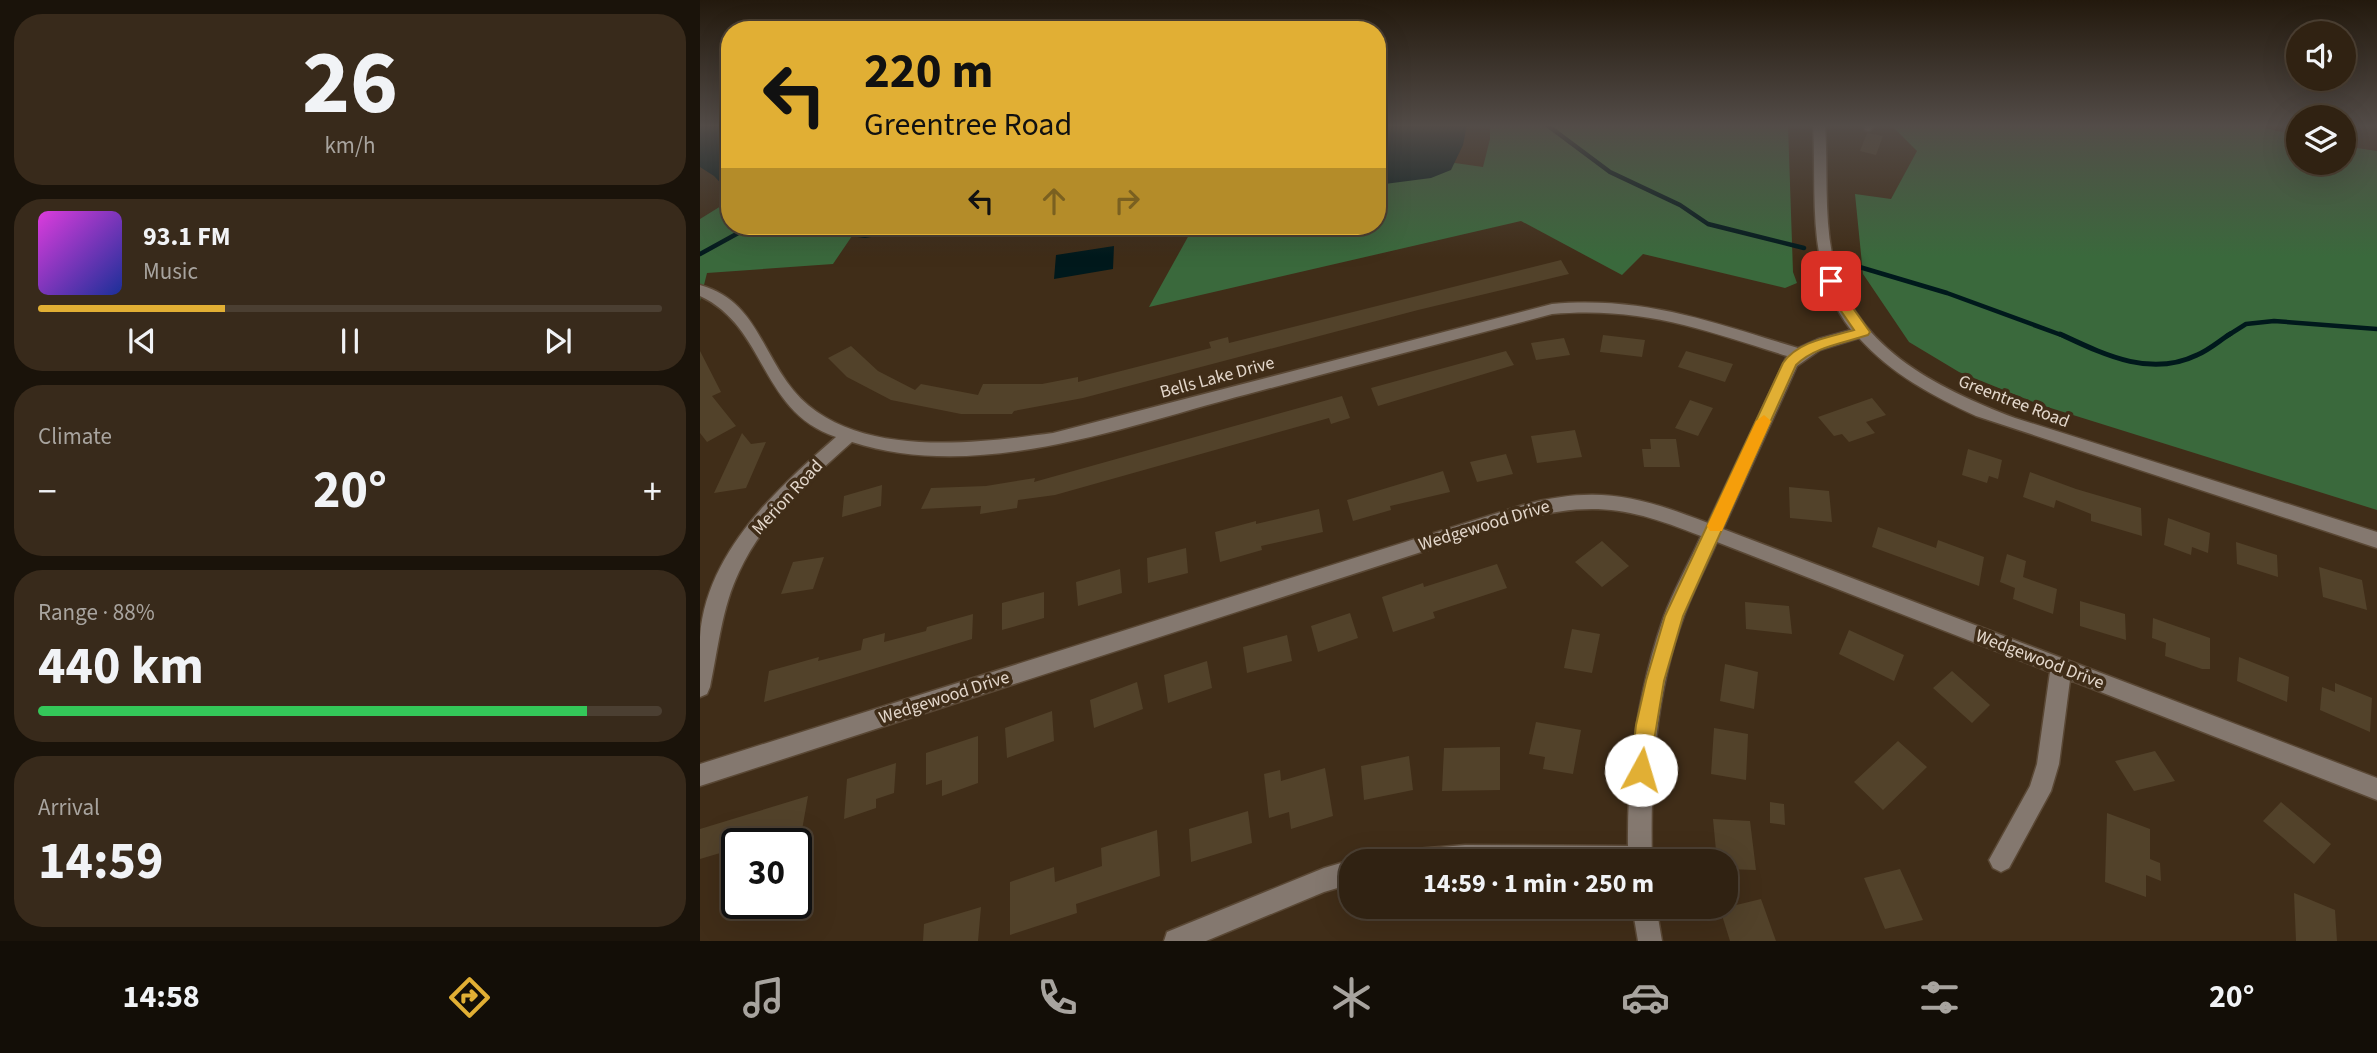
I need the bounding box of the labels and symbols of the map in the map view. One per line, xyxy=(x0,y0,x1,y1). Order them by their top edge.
pin xyxy=(1801,251,1861,311)
street label: Bells Lake Drive xyxy=(1157,350,1277,405)
street label: Greentree Road xyxy=(1955,369,2073,434)
street label: Merion Road xyxy=(746,454,829,540)
street label: Wedgewood Drive xyxy=(1416,494,1553,557)
street label: Wedgewood Drive xyxy=(1972,623,2108,696)
street label: Wedgewood Drive xyxy=(876,665,1013,730)
position arrow xyxy=(1604,733,1678,807)
speed limit sign: 30 xyxy=(721,828,812,919)

